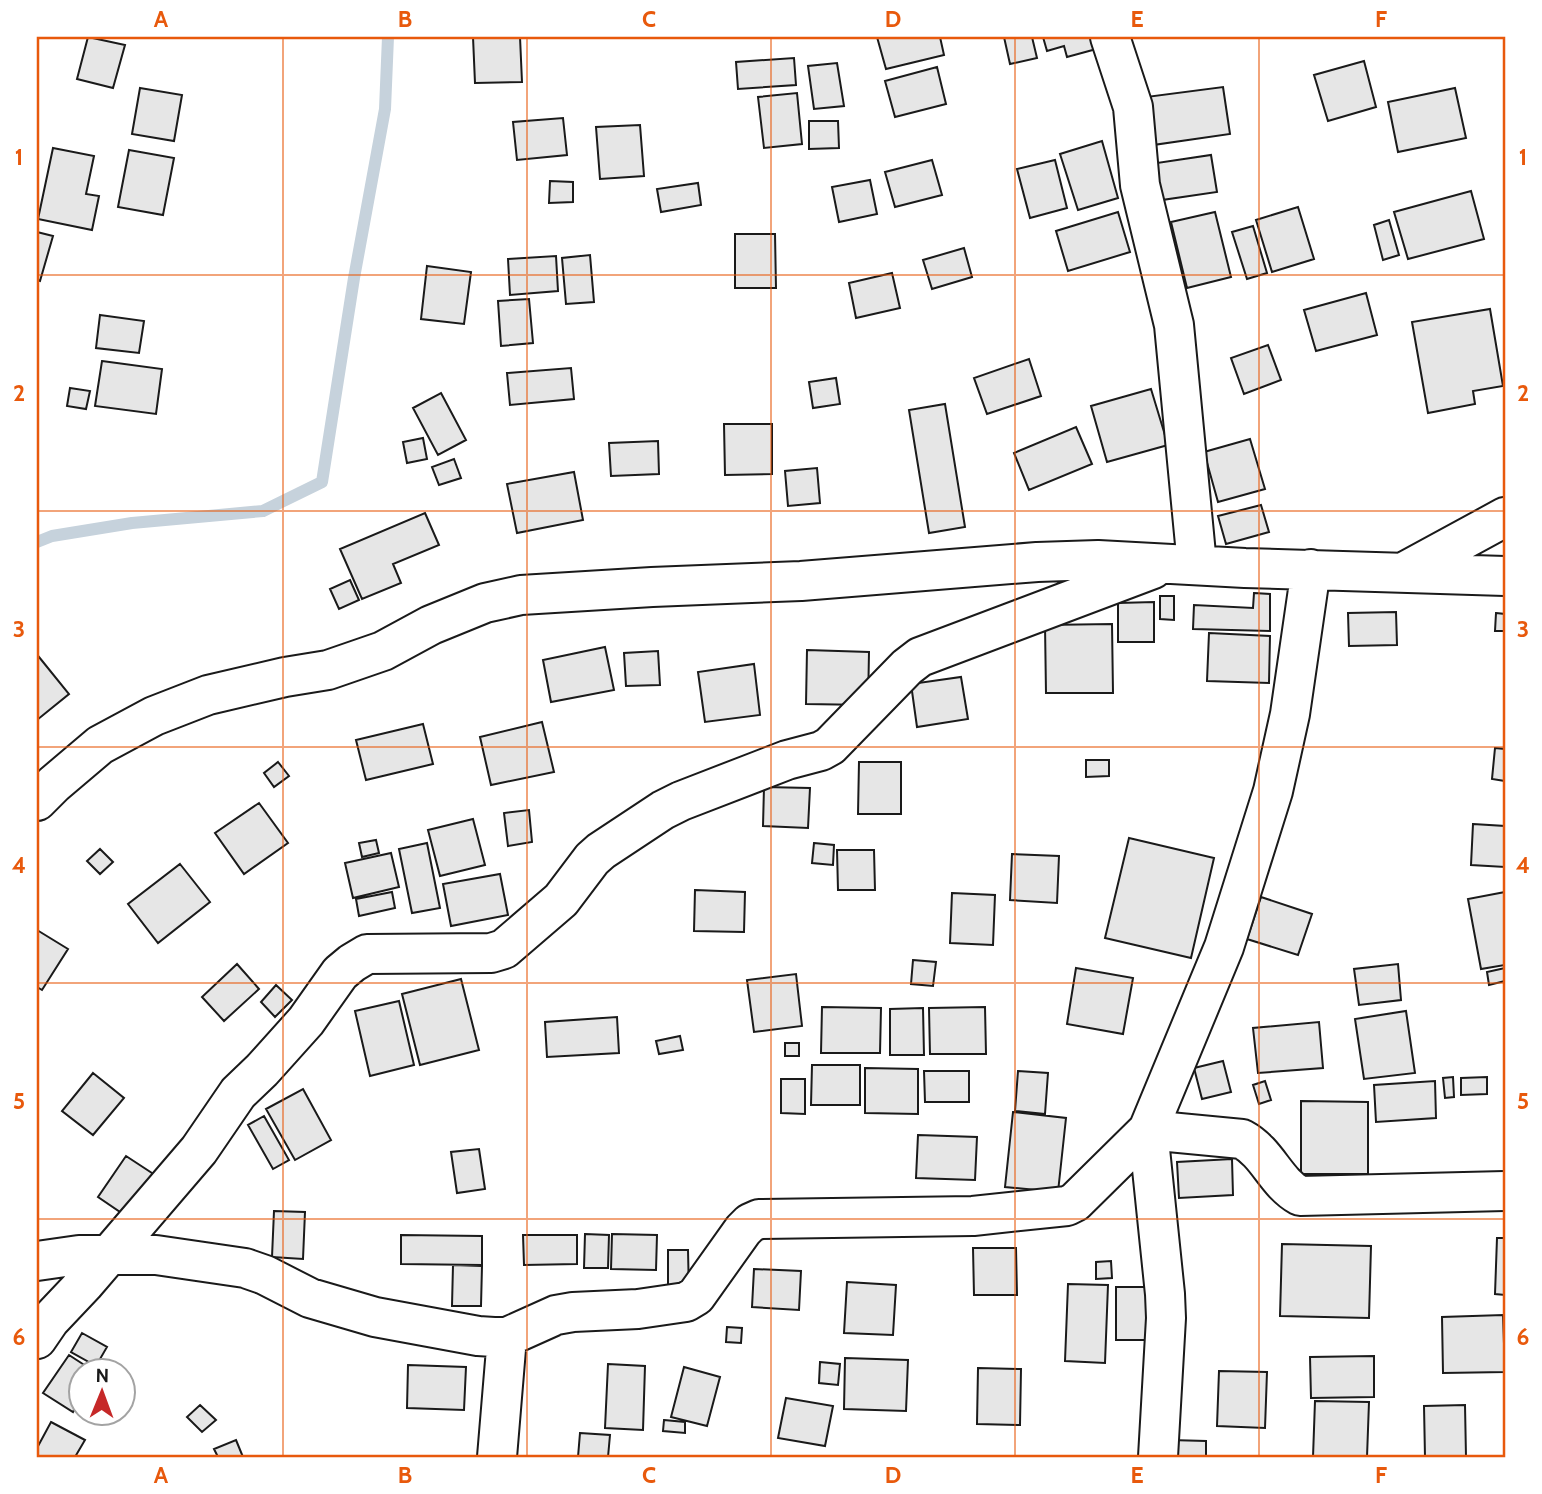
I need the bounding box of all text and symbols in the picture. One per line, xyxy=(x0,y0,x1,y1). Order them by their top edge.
text: A xyxy=(154,5,169,33)
text: B xyxy=(398,5,412,33)
text: C xyxy=(642,5,656,33)
text: D xyxy=(885,5,901,33)
text: E xyxy=(1130,5,1144,33)
text: F xyxy=(1375,5,1387,33)
text: 1 xyxy=(15,143,23,171)
text: 1 xyxy=(1519,143,1527,171)
text: 2 xyxy=(13,379,25,407)
text: 2 xyxy=(1517,379,1529,407)
text: 3 xyxy=(13,615,25,643)
text: 3 xyxy=(1517,615,1529,643)
text: 4 xyxy=(12,851,26,879)
text: 4 xyxy=(1516,851,1530,879)
text: 5 xyxy=(13,1087,25,1115)
text: 5 xyxy=(1517,1087,1529,1115)
text: 6 xyxy=(13,1323,25,1351)
text: 6 xyxy=(1517,1323,1529,1351)
north arrow xyxy=(66,1358,136,1428)
text: N xyxy=(95,1364,109,1387)
text: A xyxy=(154,1461,169,1489)
text: B xyxy=(398,1461,412,1489)
text: C xyxy=(642,1461,656,1489)
text: D xyxy=(885,1461,901,1489)
text: E xyxy=(1130,1461,1144,1489)
text: F xyxy=(1375,1461,1387,1489)

